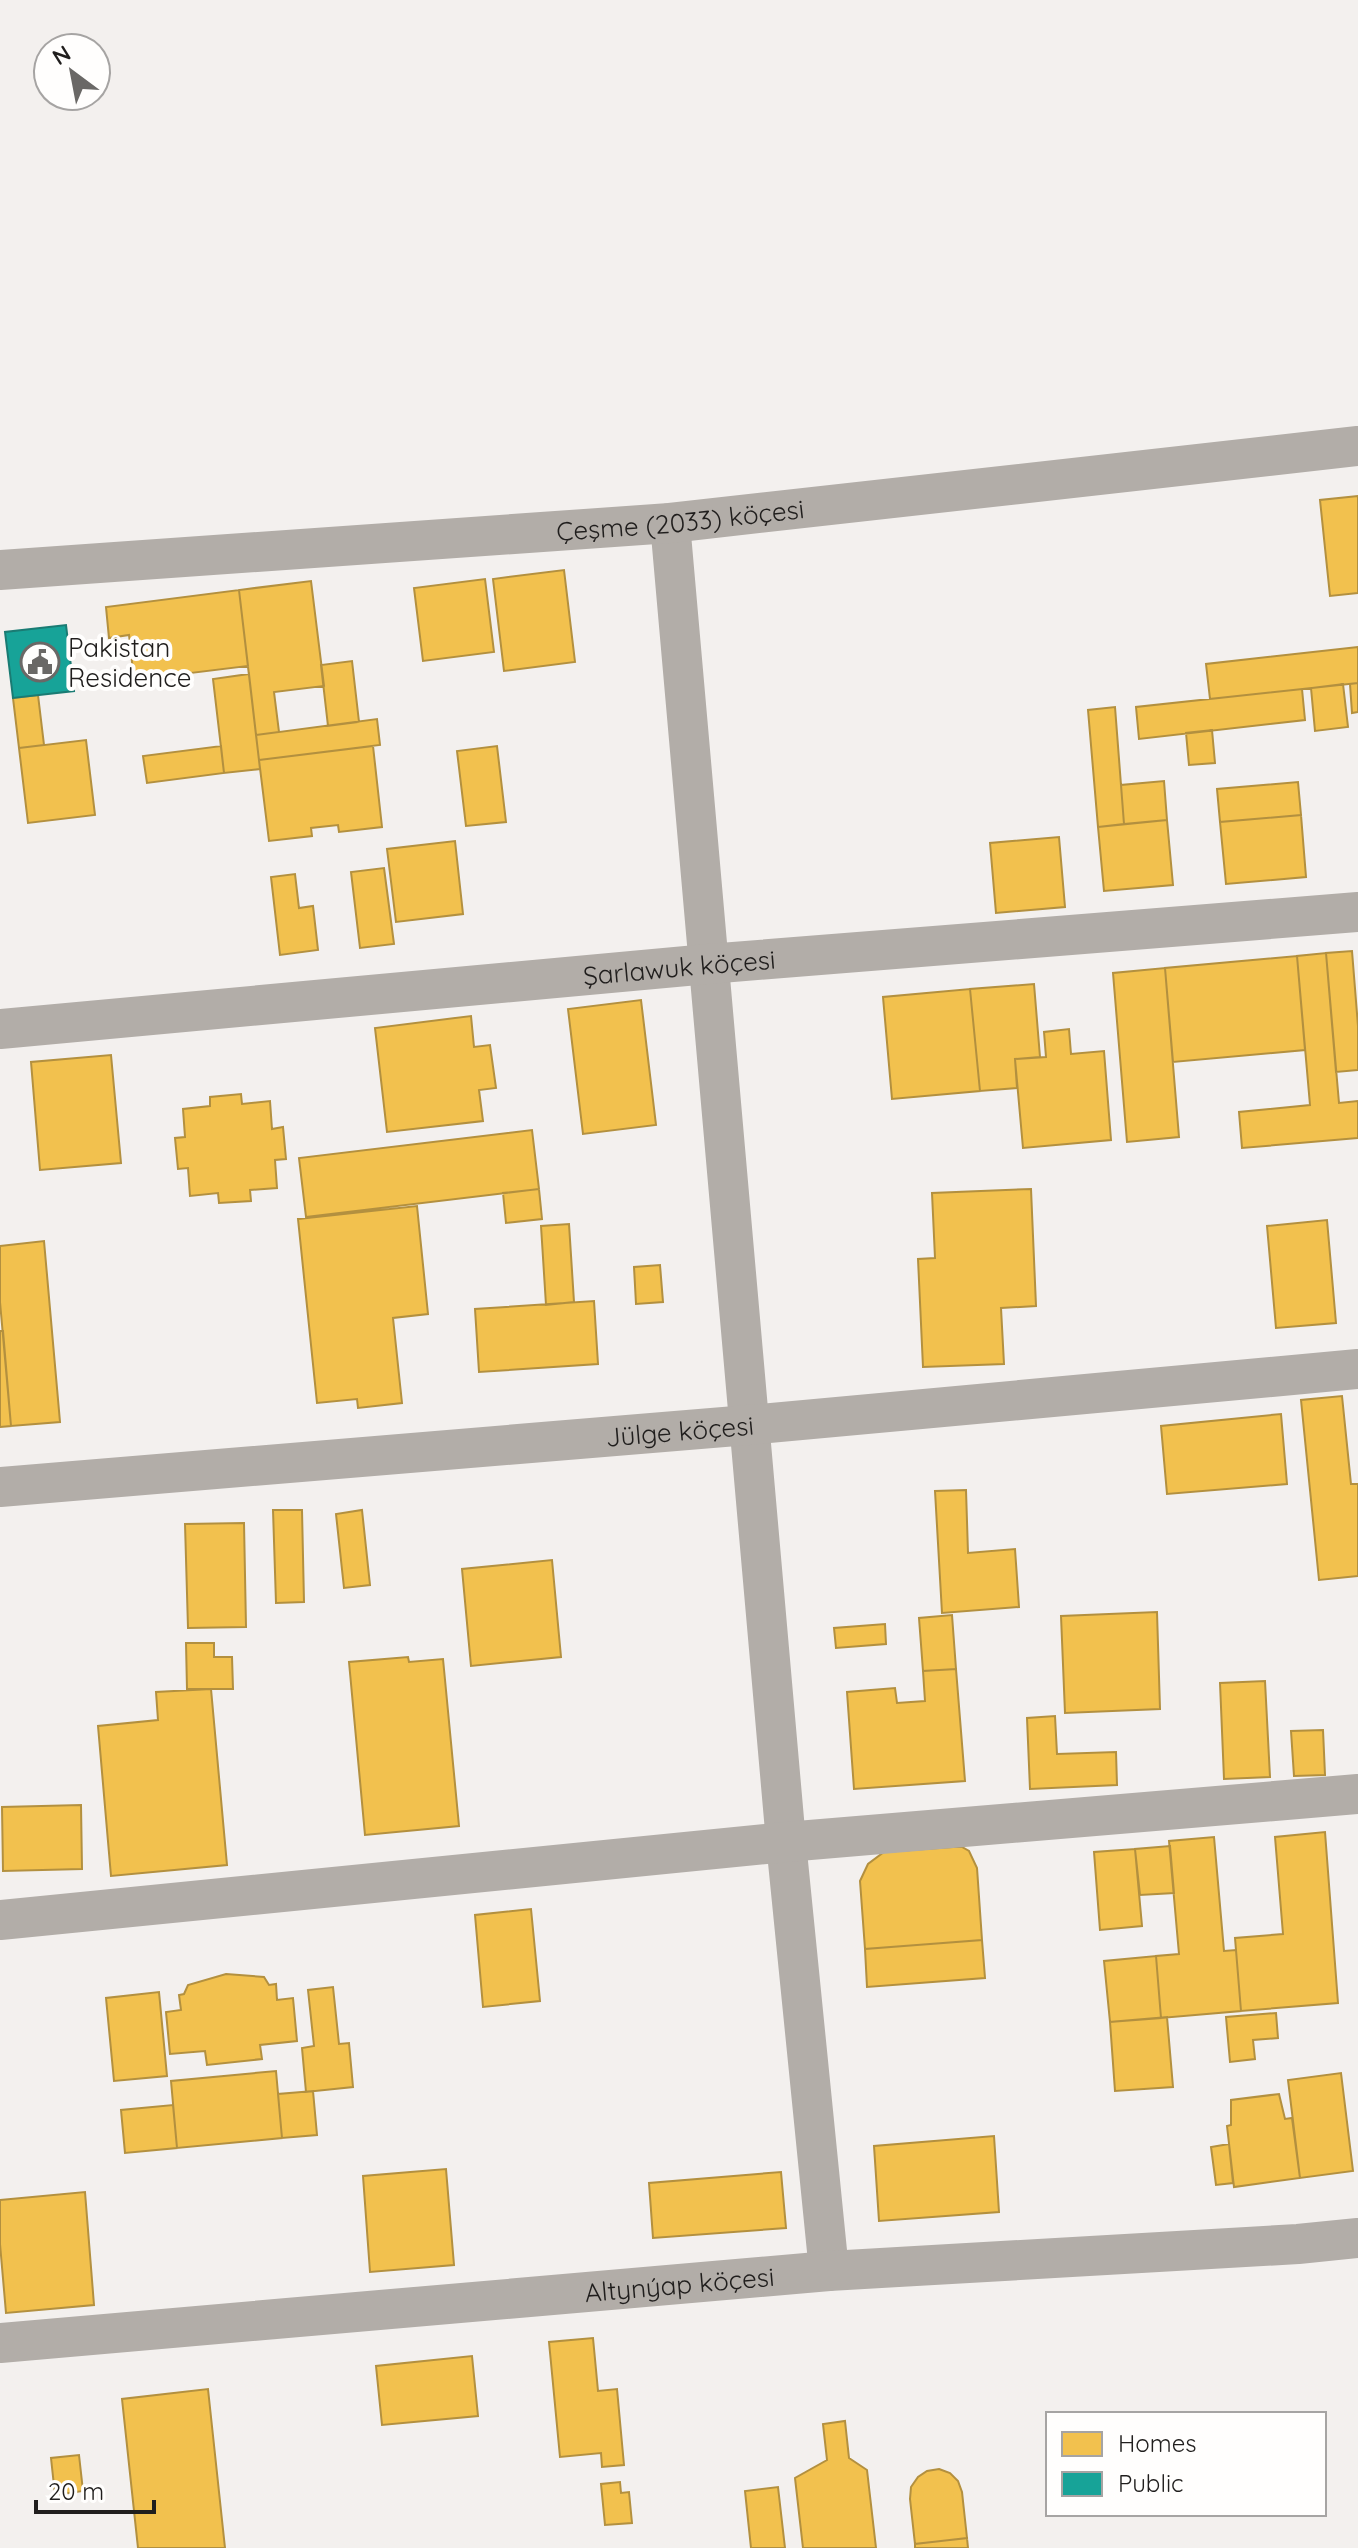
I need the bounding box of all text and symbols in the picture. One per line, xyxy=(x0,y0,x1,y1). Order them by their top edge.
north arrow xyxy=(32,32,112,112)
text: N xyxy=(47,39,76,71)
street label: Çeşme (2033) köçesi xyxy=(555,492,806,547)
place label: Pakistan Residence xyxy=(68,631,191,694)
public building icon: Pakistan Residence xyxy=(19,641,61,683)
street label: Şarlawuk köçesi xyxy=(582,942,777,992)
street label: Jülge köçesi xyxy=(604,1408,755,1453)
street label: Altynýap köçesi xyxy=(583,2259,776,2309)
legend xyxy=(1046,2412,1326,2516)
text: Homes xyxy=(1118,2428,1196,2458)
scale bar xyxy=(36,2464,154,2514)
text: Public xyxy=(1118,2468,1183,2498)
text: 20 m xyxy=(48,2476,104,2506)

